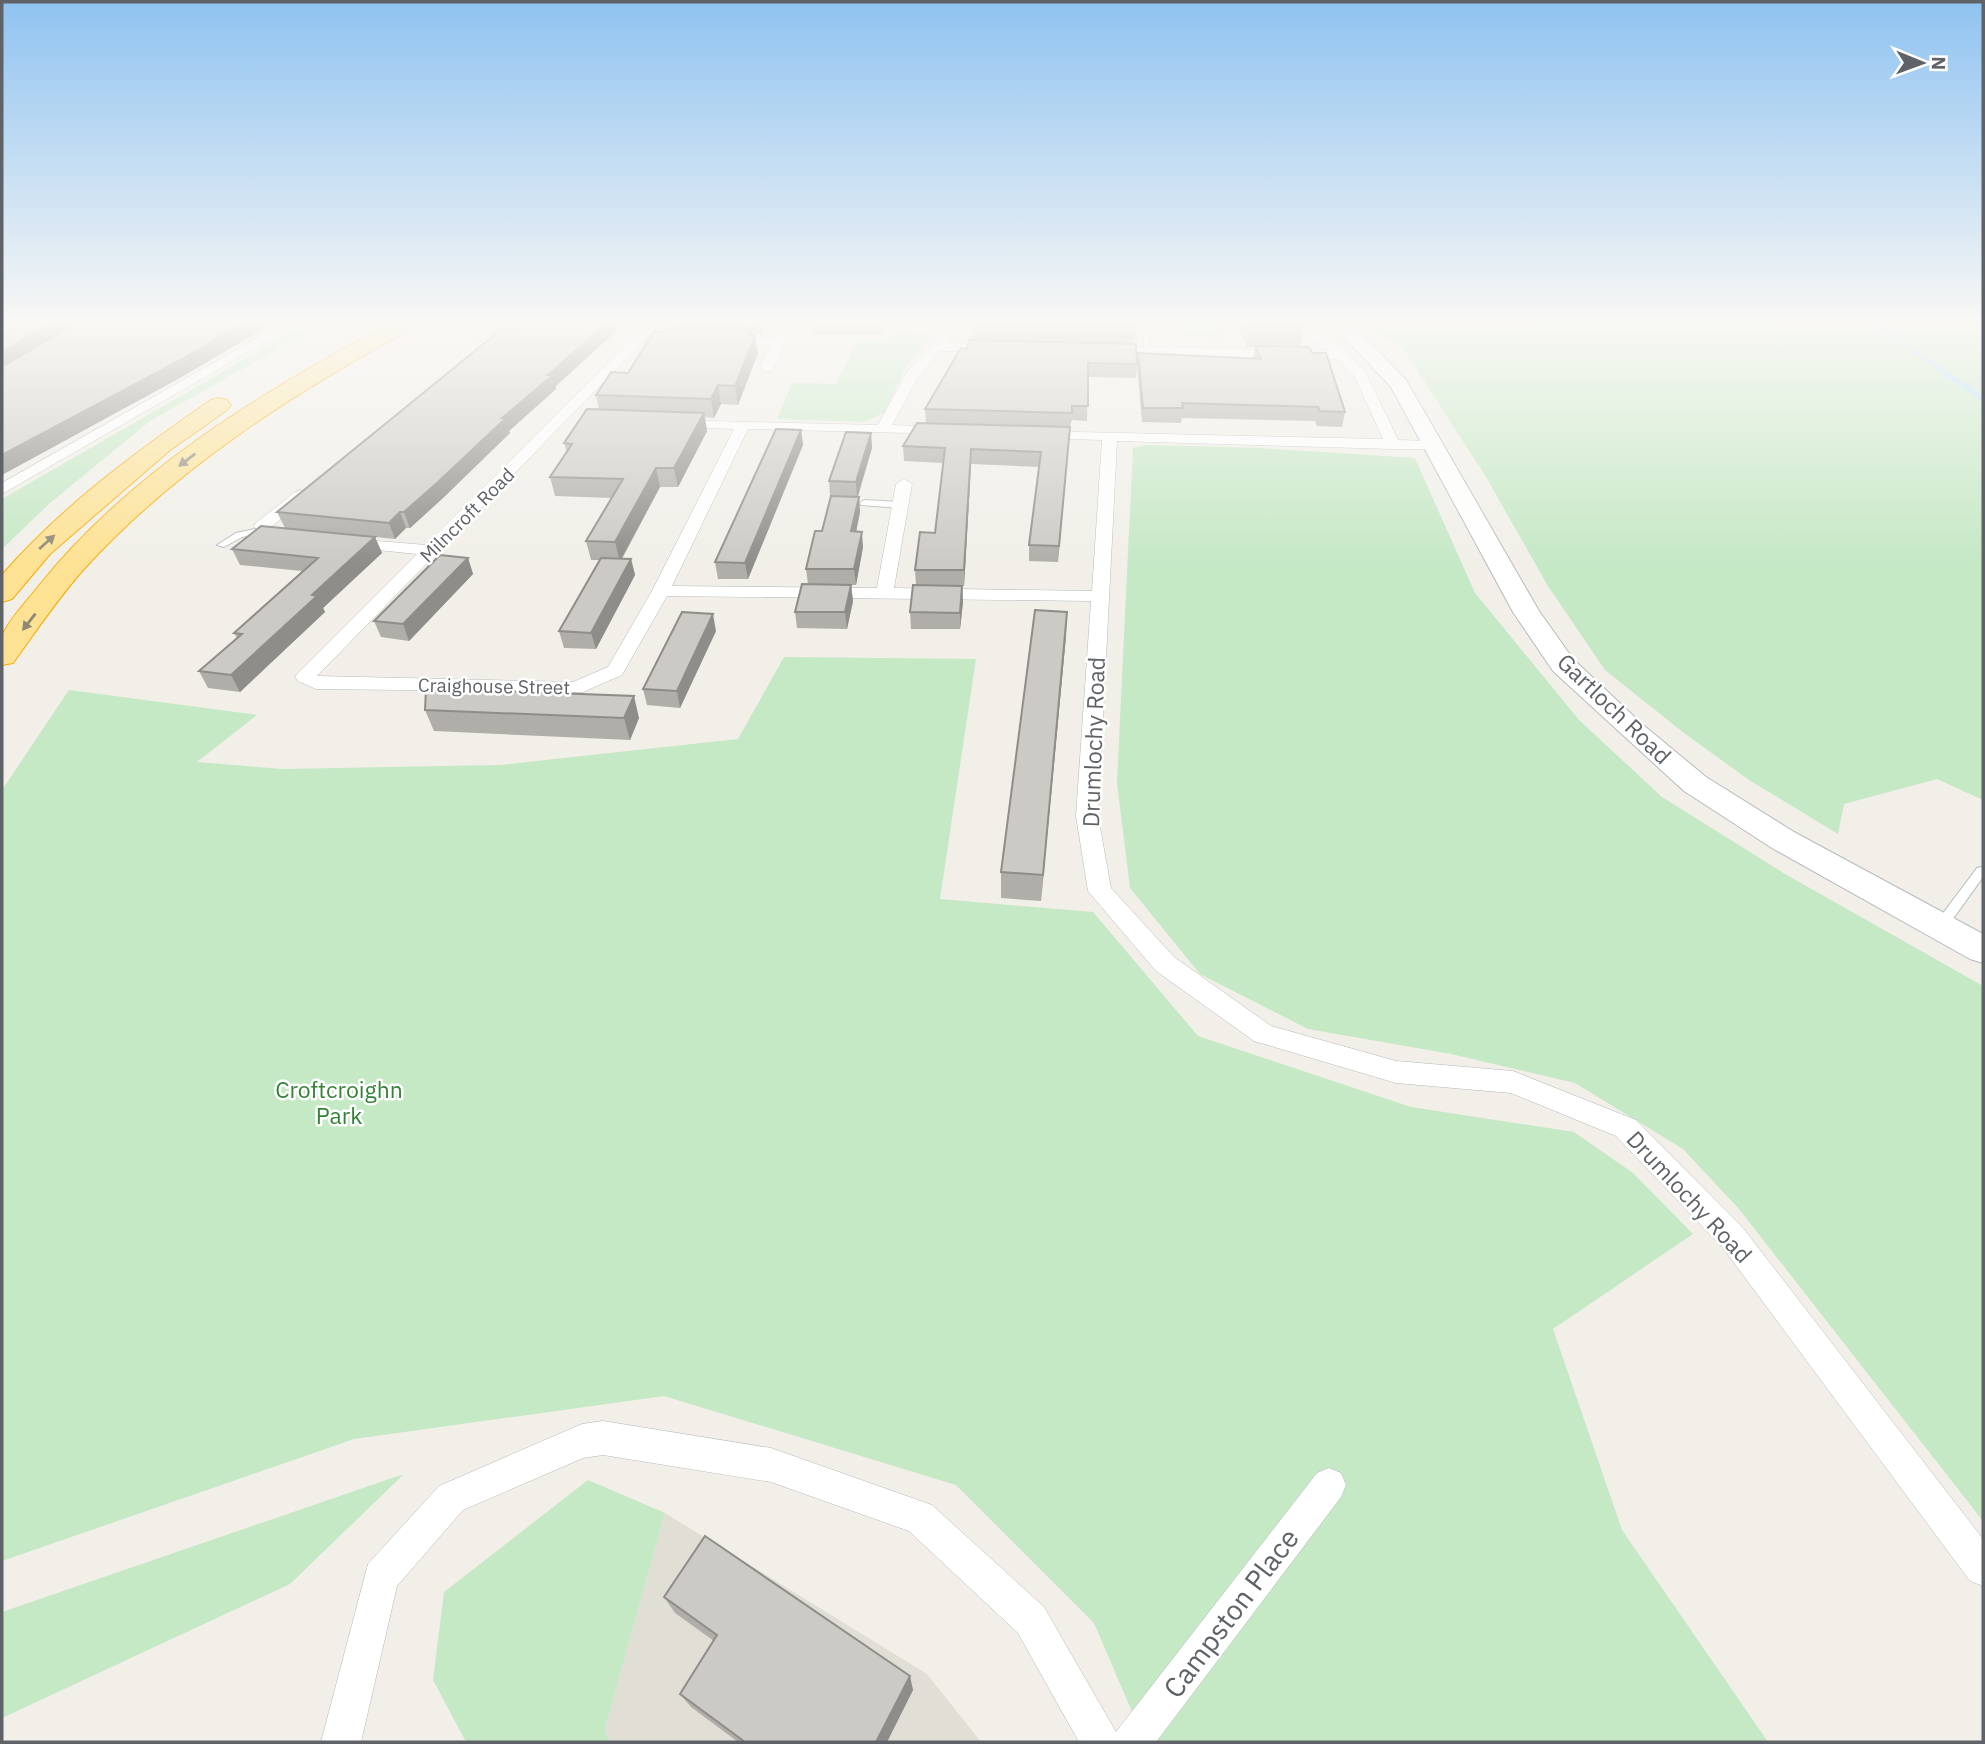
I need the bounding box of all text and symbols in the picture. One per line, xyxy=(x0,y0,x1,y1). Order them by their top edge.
north arrow xyxy=(1887,28,1957,98)
text: N xyxy=(1927,56,1951,70)
one-way arrow xyxy=(178,453,196,467)
street label: Milncroft Road xyxy=(415,463,519,567)
one-way arrow xyxy=(38,535,55,551)
one-way arrow xyxy=(21,612,36,630)
street label: Gartloch Road xyxy=(1551,646,1678,770)
street label: Drumlochy Road xyxy=(1075,656,1111,828)
street label: Craighouse Street xyxy=(418,673,570,699)
park label: Croftcroighn Park xyxy=(275,1074,403,1130)
street label: Drumlochy Road xyxy=(1621,1124,1759,1269)
street label: Campston Place xyxy=(1155,1520,1307,1705)

